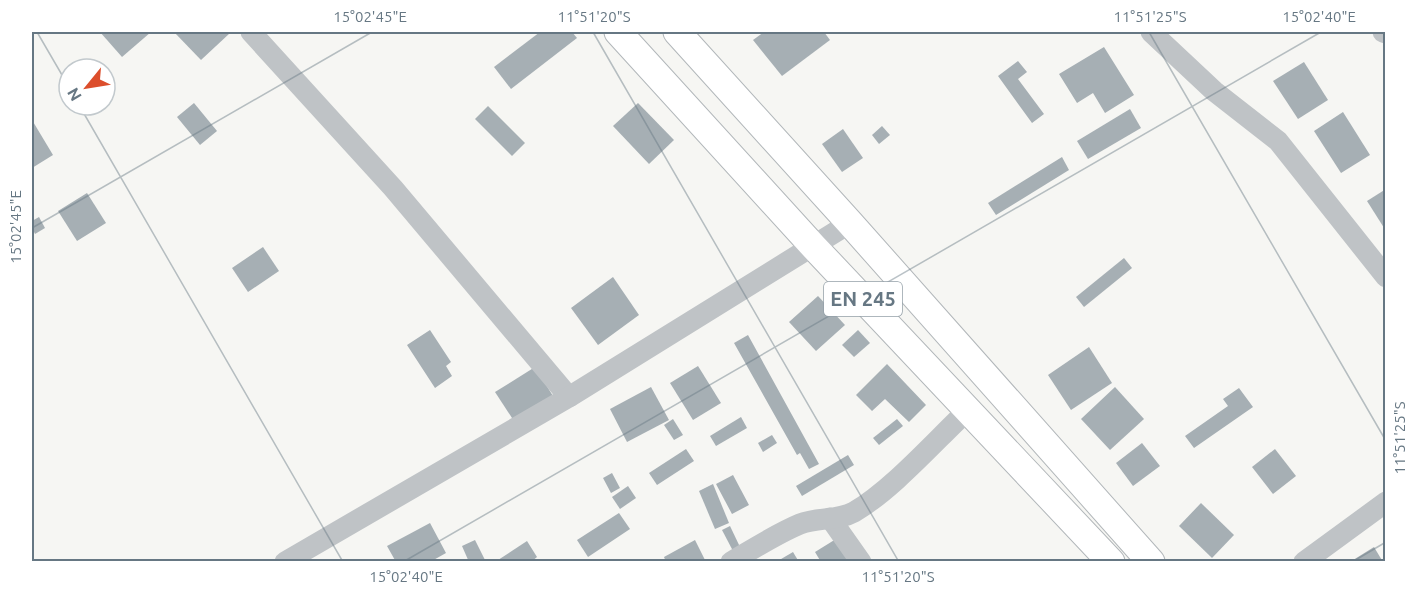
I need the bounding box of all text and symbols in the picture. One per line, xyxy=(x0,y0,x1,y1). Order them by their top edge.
text: 15°02'45"E xyxy=(333,8,407,25)
text: 11°51'20"S xyxy=(557,8,631,25)
text: 11°51'25"S xyxy=(1113,8,1187,25)
text: 15°02'40"E xyxy=(1282,8,1356,25)
north arrow xyxy=(57,57,117,117)
text: N xyxy=(63,85,85,104)
text: 15°02'45"E xyxy=(7,190,24,264)
road number: EN 245 xyxy=(824,282,902,316)
text: 11°51'25"S xyxy=(1391,401,1408,475)
text: 15°02'40"E xyxy=(369,568,443,585)
text: 11°51'20"S xyxy=(861,568,935,585)

